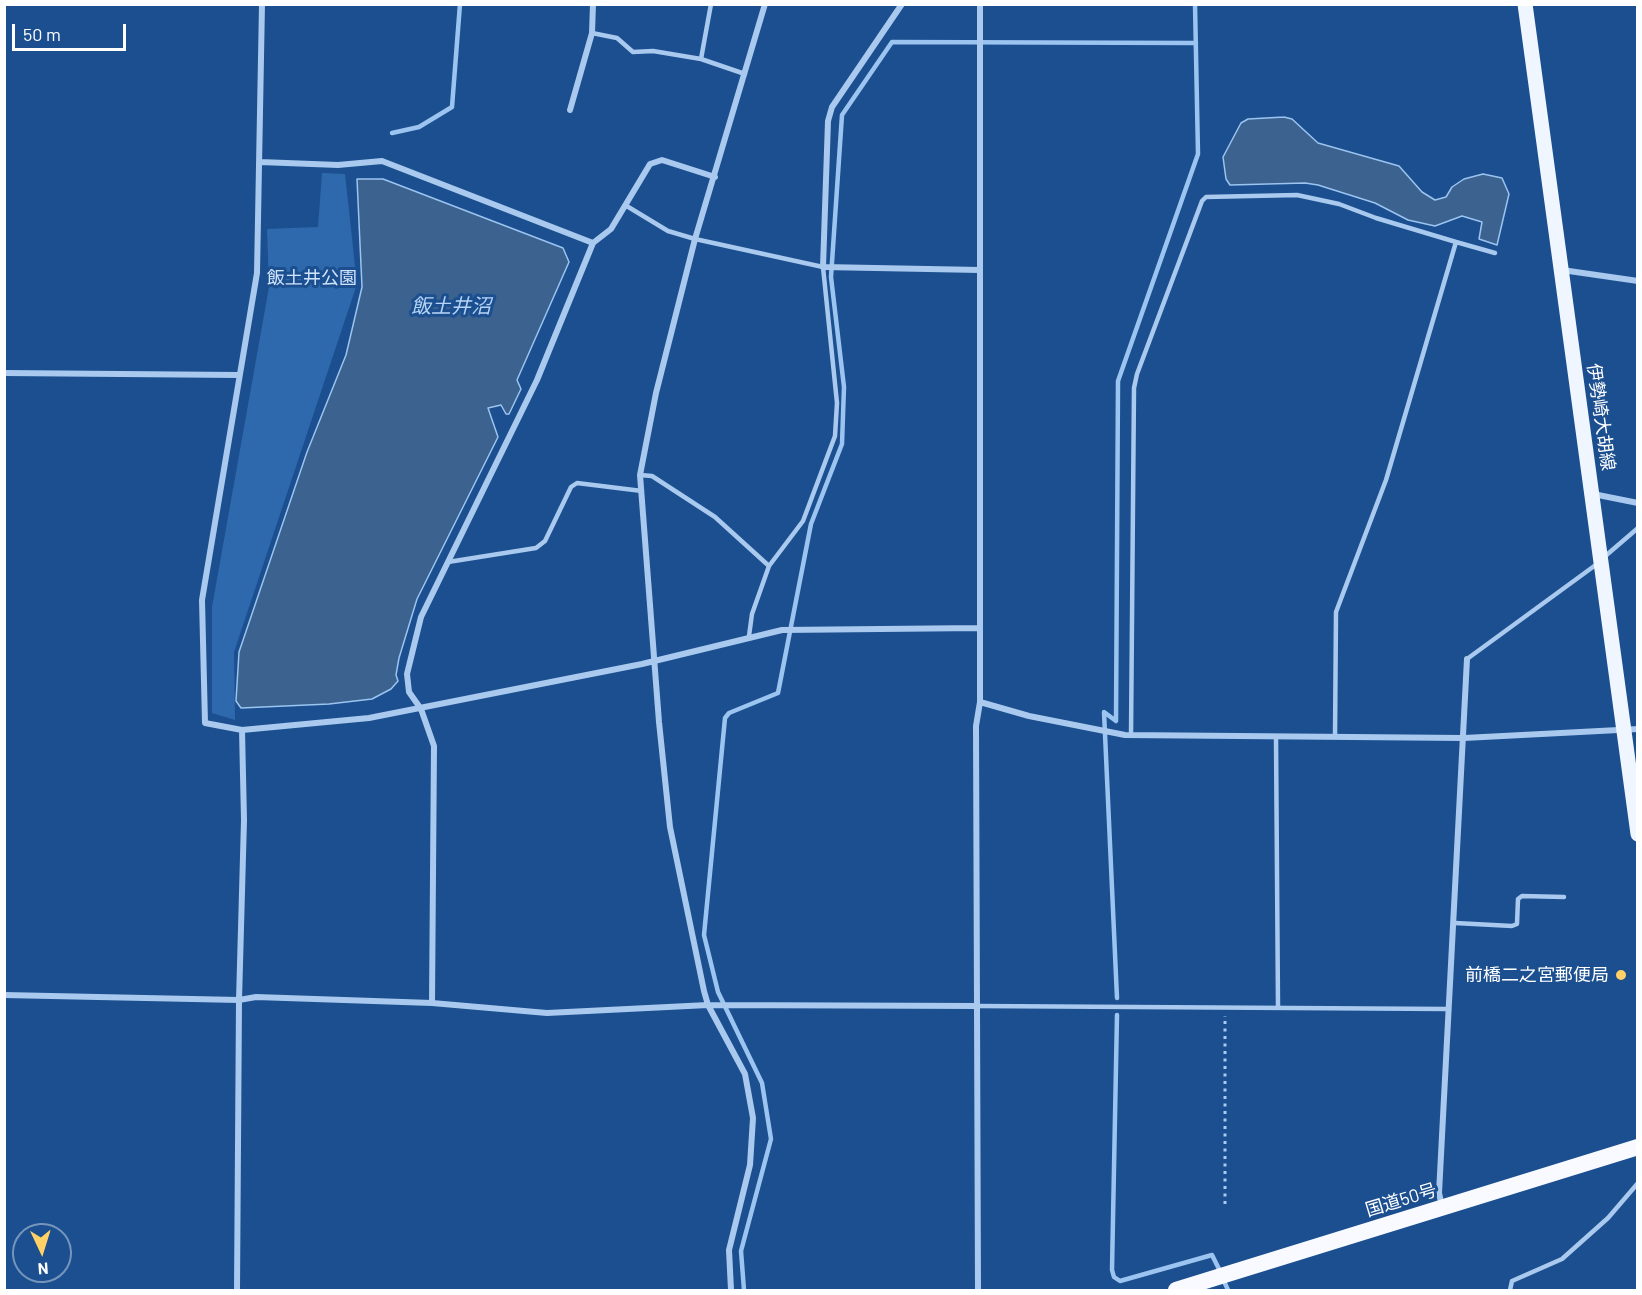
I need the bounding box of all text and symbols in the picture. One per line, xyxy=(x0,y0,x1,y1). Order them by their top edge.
scale bar xyxy=(15,12,129,50)
text: 50 m xyxy=(23,23,61,45)
park label: 飯土井公園 xyxy=(267,267,357,289)
water label: 飯土井沼 xyxy=(411,294,491,318)
street label: 伊勢崎大胡線 xyxy=(1583,362,1619,472)
place label: 前橋二之宮郵便局 xyxy=(1465,964,1609,986)
marker: 前橋二之宮郵便局 xyxy=(1614,968,1628,982)
street label: 国道50号 xyxy=(1363,1179,1439,1221)
north arrow xyxy=(12,1223,72,1283)
text: N xyxy=(37,1260,49,1279)

